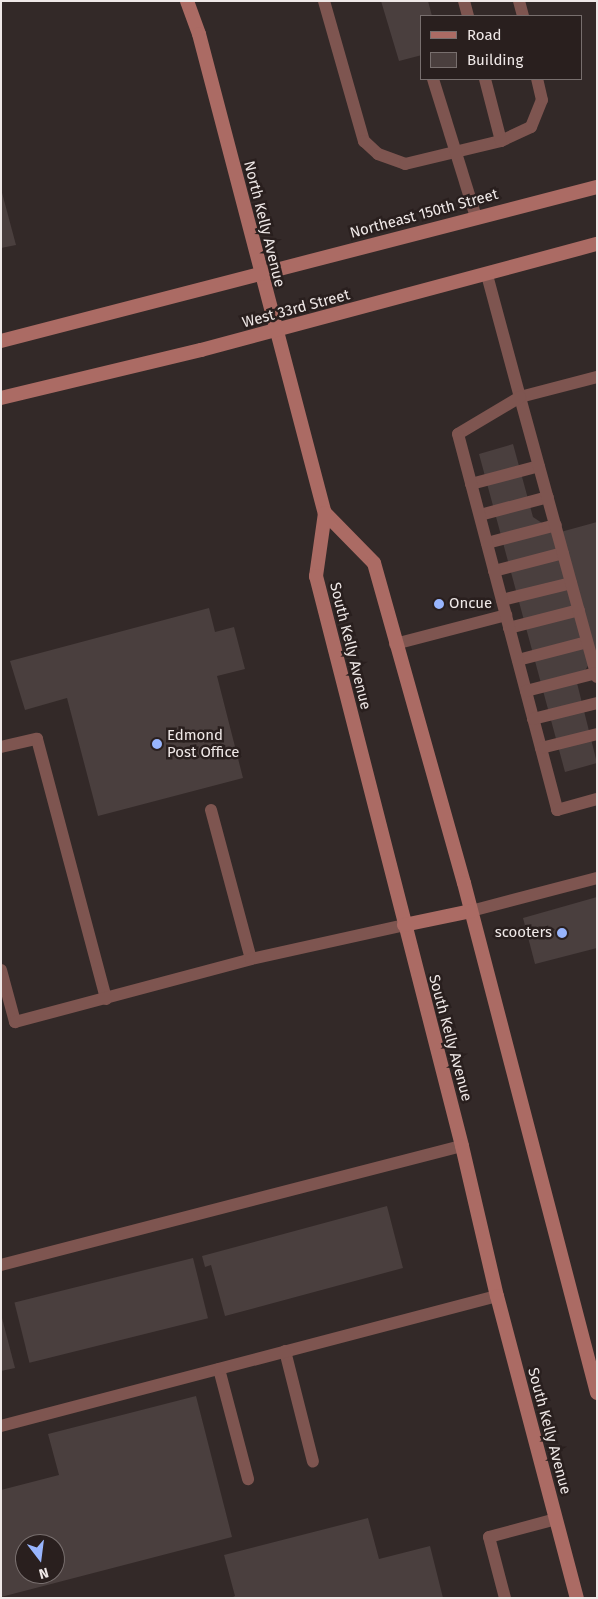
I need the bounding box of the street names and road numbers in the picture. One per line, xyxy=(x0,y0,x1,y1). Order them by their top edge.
street label: North Kelly Avenue xyxy=(240,159,288,289)
street label: Northeast 150th Street xyxy=(348,186,500,242)
street label: West 33rd Street xyxy=(240,286,352,332)
street label: South Kelly Avenue xyxy=(325,581,375,711)
street label: South Kelly Avenue xyxy=(424,973,476,1103)
street label: South Kelly Avenue xyxy=(523,1366,575,1496)

